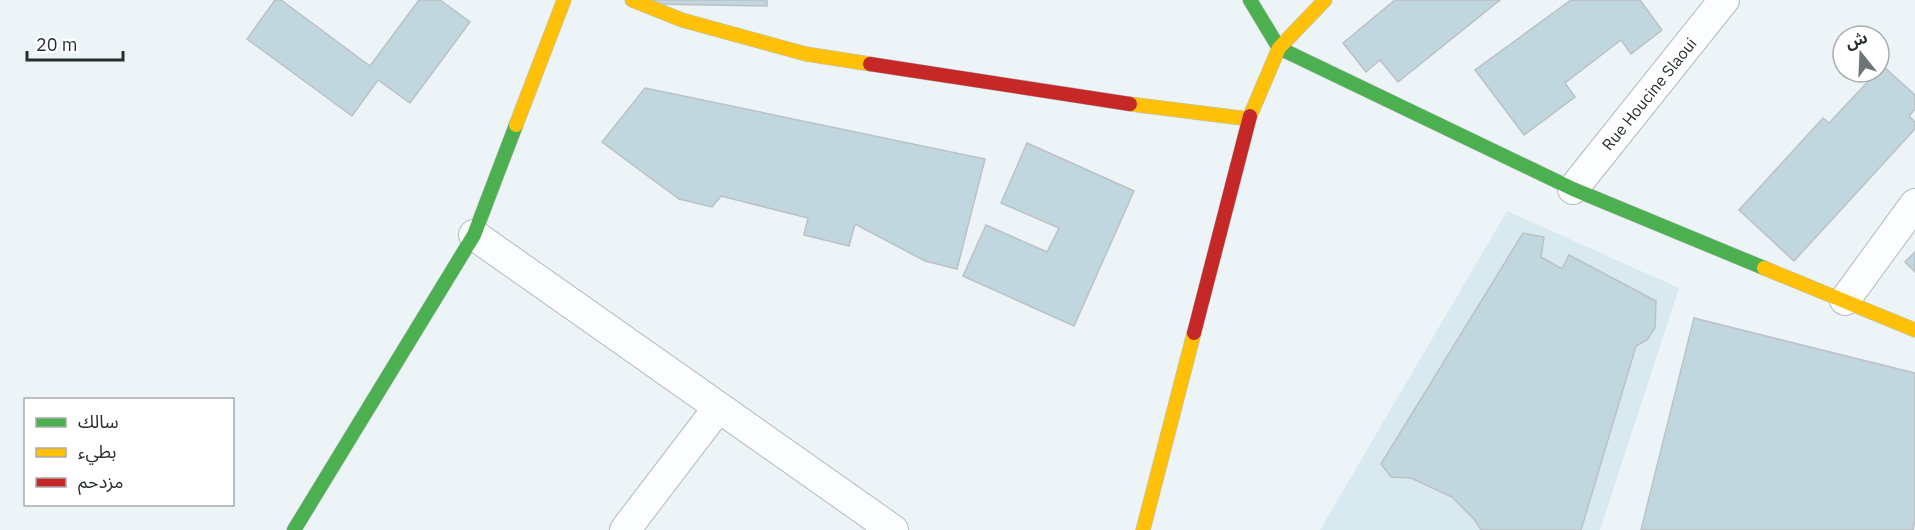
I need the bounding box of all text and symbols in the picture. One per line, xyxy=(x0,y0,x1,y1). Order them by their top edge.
scale bar xyxy=(27,24,123,62)
north arrow xyxy=(1831,24,1891,84)
text: ش xyxy=(1843,27,1870,53)
text: 20 m xyxy=(36,33,78,56)
street label: Rue Houcine Slaoui xyxy=(1597,34,1701,154)
legend xyxy=(24,398,234,506)
text: سالك xyxy=(78,410,119,433)
text: بطيء xyxy=(78,440,116,465)
text: مزدحم xyxy=(78,470,123,495)

